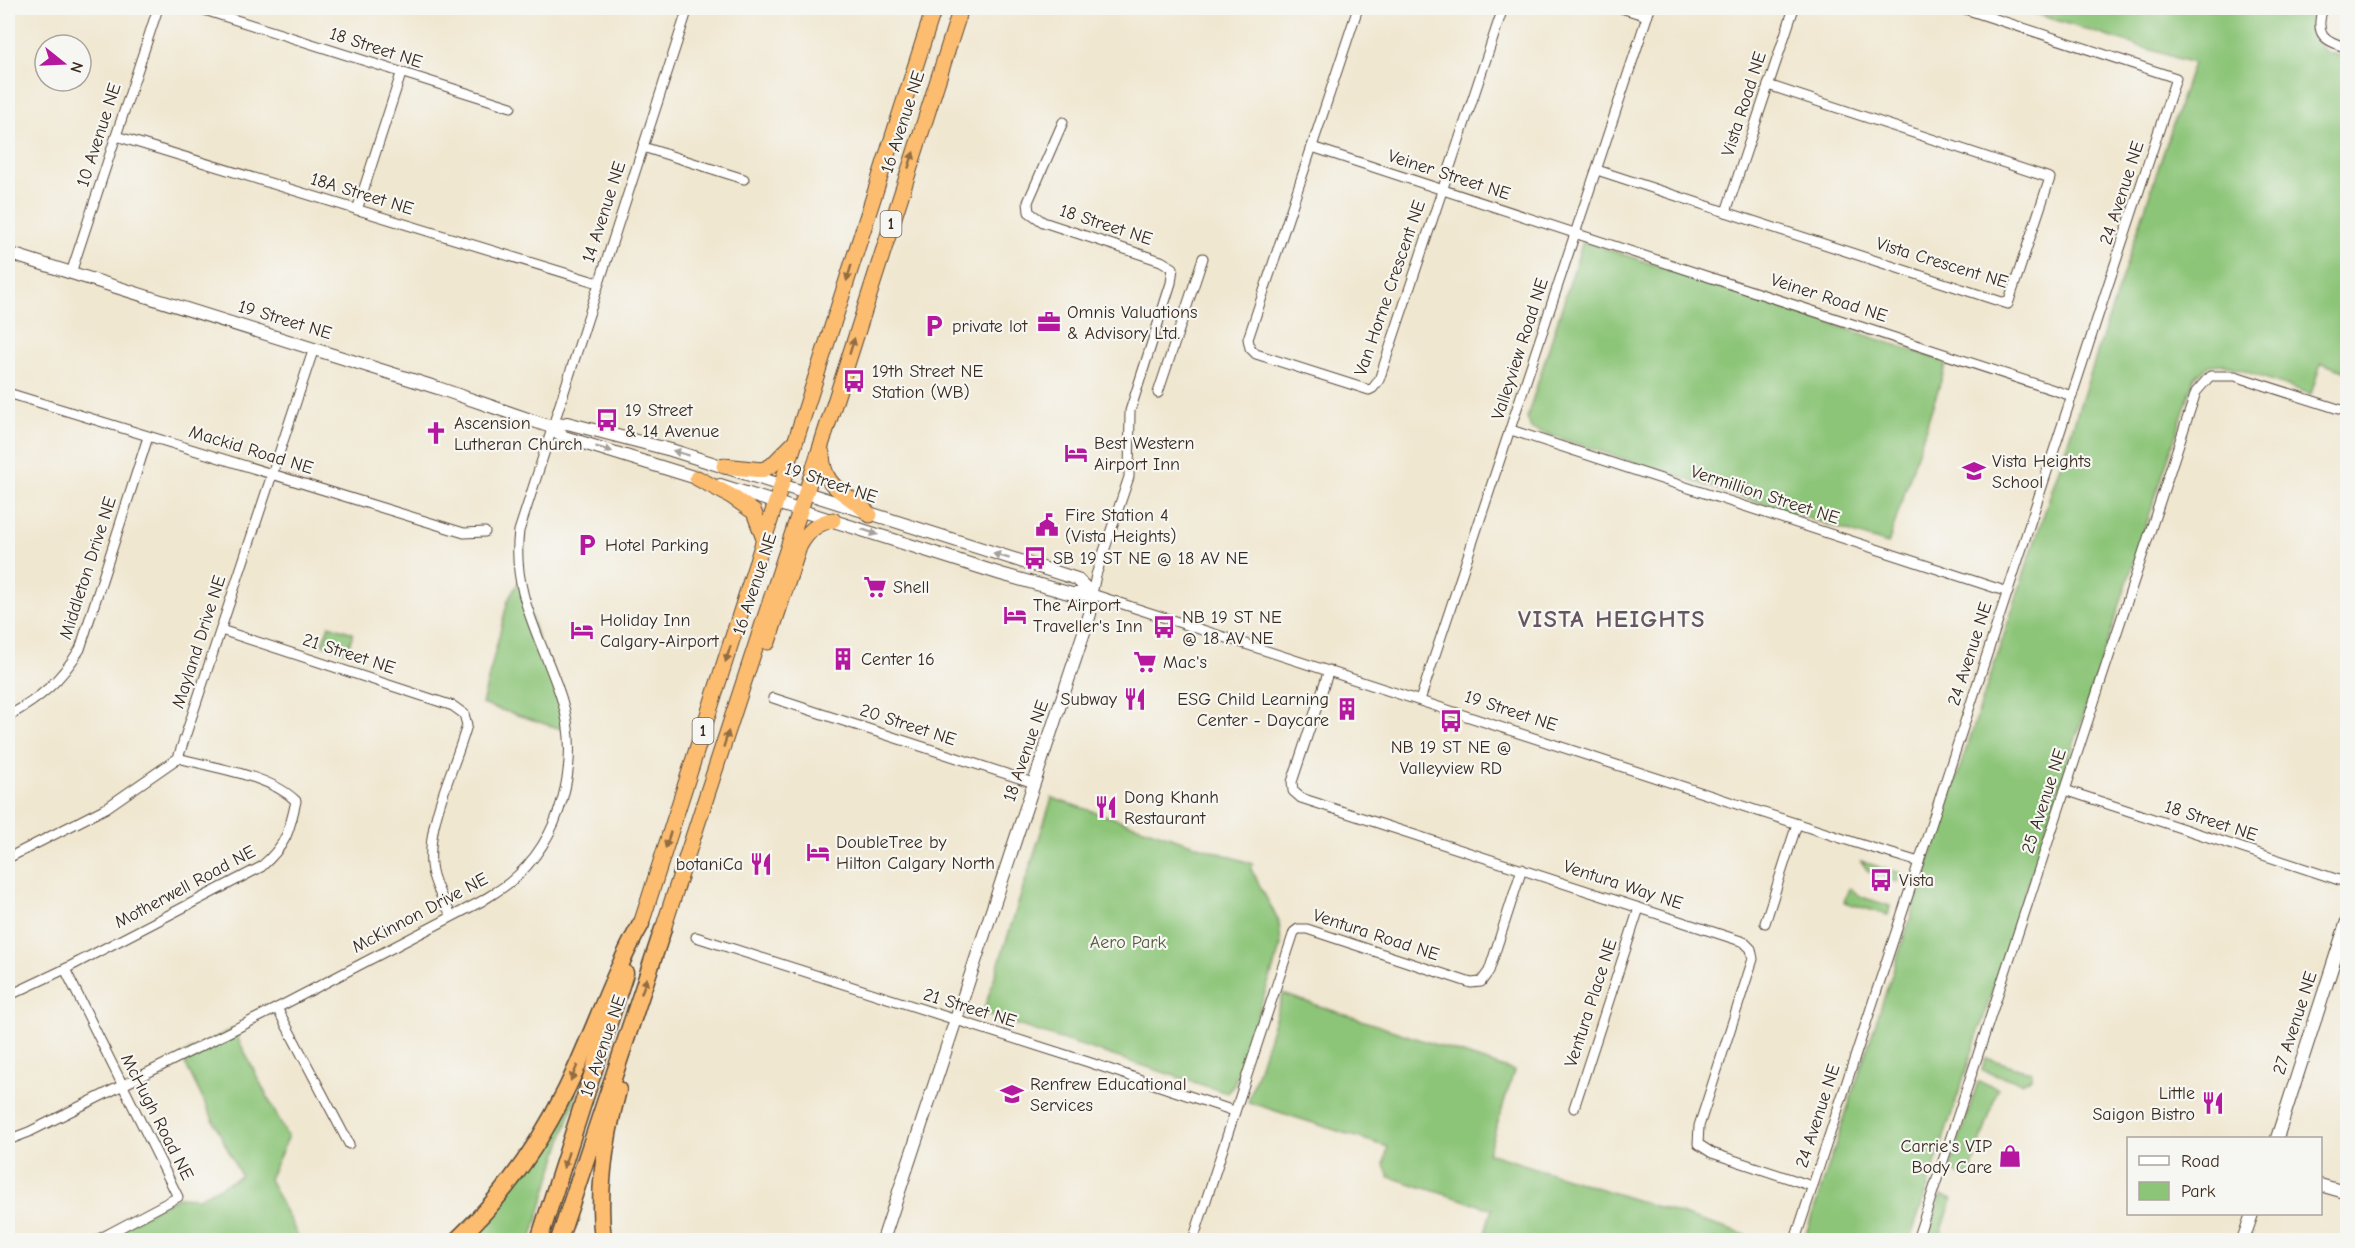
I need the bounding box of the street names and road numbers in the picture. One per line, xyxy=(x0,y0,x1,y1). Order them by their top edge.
street label: 18 Street NE xyxy=(327,23,425,73)
street label: Vista Road NE xyxy=(1717,49,1771,159)
street label: 16 Avenue NE xyxy=(877,68,929,176)
street label: 10 Avenue NE xyxy=(72,80,126,189)
street label: 24 Avenue NE xyxy=(2095,138,2149,247)
street label: Veiner Street NE xyxy=(1385,145,1513,205)
street label: 14 Avenue NE xyxy=(578,159,630,265)
street label: 18A Street NE xyxy=(308,168,416,220)
street label: Van Horne Crescent NE xyxy=(1350,197,1430,379)
street label: 18 Street NE xyxy=(1057,200,1155,250)
road number: 1 xyxy=(880,211,902,237)
street label: Vista Crescent NE xyxy=(1873,233,2011,293)
street label: Veiner Road NE xyxy=(1768,269,1890,327)
street label: Valleyview Road NE xyxy=(1487,275,1553,423)
street label: 19 Street NE xyxy=(236,296,334,344)
street label: Mackid Road NE xyxy=(186,421,316,479)
street label: 19 Street NE xyxy=(782,458,880,508)
street label: Vermillion Street NE xyxy=(1688,461,1842,529)
street label: Middleton Drive NE xyxy=(55,494,121,642)
street label: 16 Avenue NE xyxy=(729,530,781,638)
street label: Mayland Drive NE xyxy=(168,573,230,711)
street label: 24 Avenue NE xyxy=(1943,599,1997,708)
street label: 21 Street NE xyxy=(300,629,398,679)
street label: 19 Street NE xyxy=(1462,686,1560,736)
street label: 18 Avenue NE xyxy=(999,697,1053,805)
street label: 20 Street NE xyxy=(857,700,959,751)
road number: 1 xyxy=(692,718,714,744)
street label: 25 Avenue NE xyxy=(2017,746,2071,856)
street label: 18 Street NE xyxy=(2162,796,2260,846)
street label: Motherwell Road NE xyxy=(111,841,259,933)
street label: Ventura Way NE xyxy=(1561,856,1686,914)
street label: McKinnon Drive NE xyxy=(349,868,492,958)
street label: Ventura Road NE xyxy=(1310,905,1442,965)
street label: Ventura Place NE xyxy=(1560,936,1622,1070)
street label: 27 Avenue NE xyxy=(2268,969,2322,1077)
street label: 21 Street NE xyxy=(921,984,1019,1032)
street label: 16 Avenue NE xyxy=(576,992,630,1100)
street label: McHugh Road NE xyxy=(116,1050,198,1184)
street label: 24 Avenue NE xyxy=(1791,1061,1845,1170)

